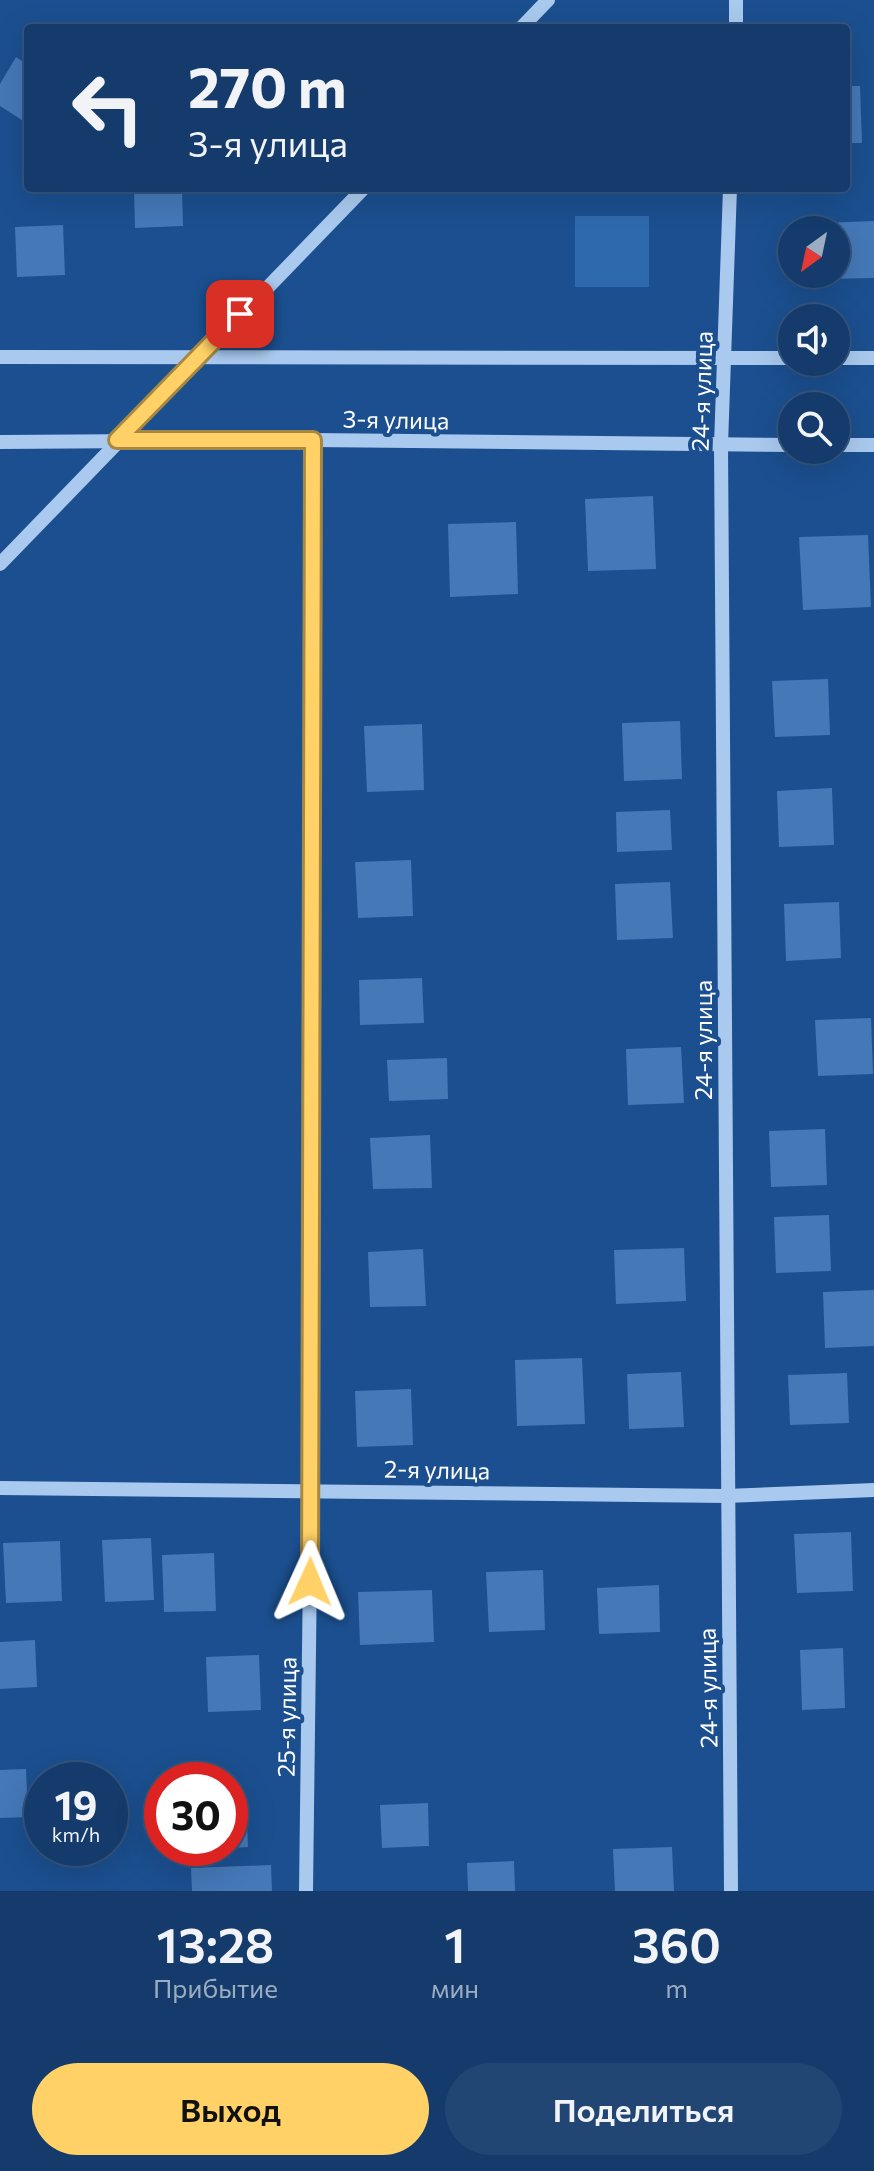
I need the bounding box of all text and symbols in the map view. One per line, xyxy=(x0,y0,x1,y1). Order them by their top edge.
text: 270 m xyxy=(188,51,347,120)
icon: left xyxy=(56,56,160,160)
text: 3-я улица xyxy=(188,120,348,164)
north arrow xyxy=(778,216,850,288)
map controls xyxy=(778,216,850,464)
pin xyxy=(206,280,274,348)
icon: arrive xyxy=(218,292,262,336)
button: sound xyxy=(778,304,850,376)
street label: 24-я улица xyxy=(684,330,718,452)
button: search xyxy=(778,392,850,464)
street label: 3-я улица xyxy=(342,404,450,434)
street label: 24-я улица xyxy=(688,980,717,1100)
street label: 2-я улица xyxy=(384,1454,490,1484)
position arrow xyxy=(268,1540,352,1624)
street label: 24-я улица xyxy=(691,1628,723,1748)
street label: 25-я улица xyxy=(270,1657,302,1777)
speed limit sign: 30 xyxy=(144,1762,248,1866)
text: 19 xyxy=(55,1779,97,1828)
text: km/h xyxy=(52,1822,100,1846)
text: 13:28 xyxy=(157,1914,274,1973)
text: 1 xyxy=(444,1914,466,1973)
text: 360 xyxy=(632,1914,721,1973)
text: Прибытие xyxy=(153,1972,278,2003)
text: мин xyxy=(431,1972,479,2003)
text: m xyxy=(665,1972,688,2003)
button: Выход xyxy=(32,2063,429,2155)
button: Поделиться xyxy=(445,2063,842,2155)

